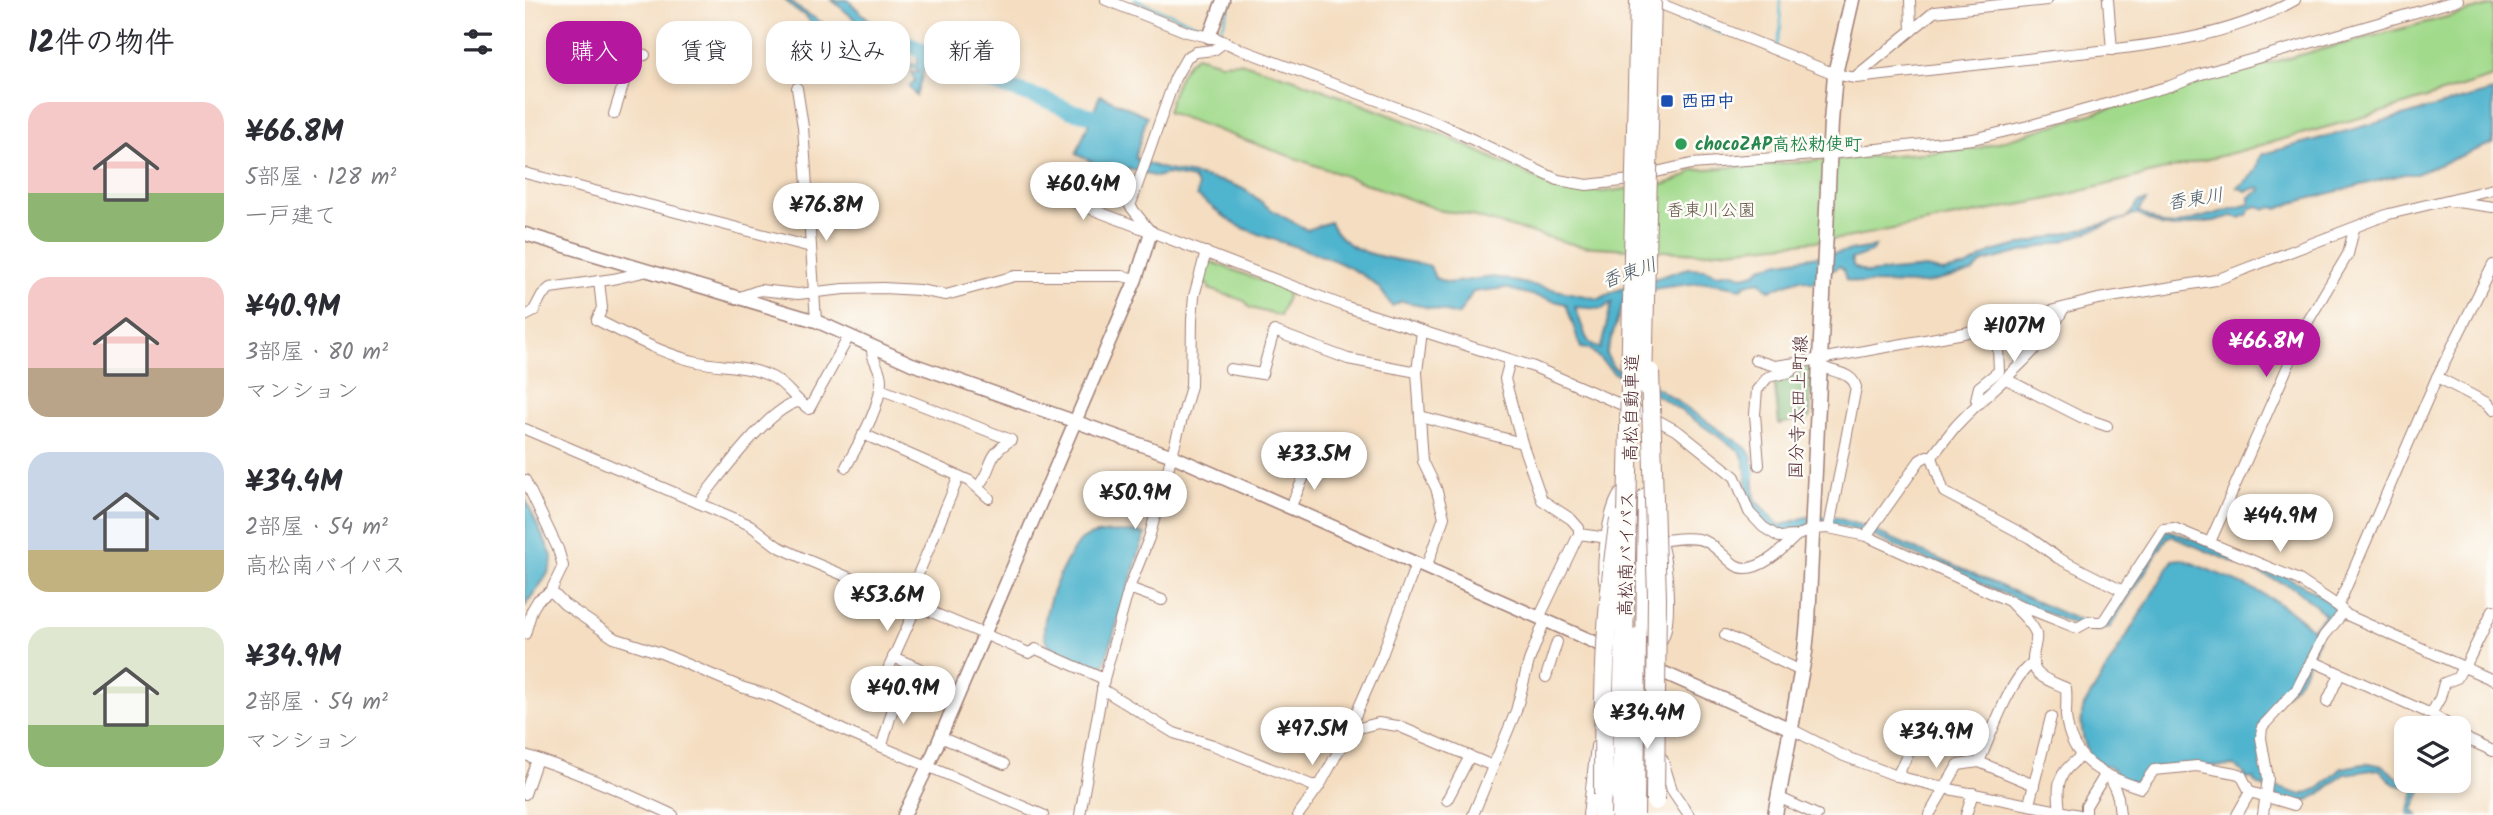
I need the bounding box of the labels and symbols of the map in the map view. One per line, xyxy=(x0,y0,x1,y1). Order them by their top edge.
place label: 西田中 xyxy=(1681,88,1735,117)
marker: 西田中 xyxy=(1659,93,1675,109)
place label: chocoZAP高松勅使町 xyxy=(1695,131,1862,160)
marker: chocoZAP高松勅使町 xyxy=(1673,136,1689,152)
pin: ¥60.4M xyxy=(1026,162,1140,222)
water label: 香東川 xyxy=(2165,181,2226,219)
pin: ¥76.8M xyxy=(769,184,883,243)
park label: 香東川公園 xyxy=(1666,197,1756,226)
water label: 香東川 xyxy=(1598,250,1661,297)
pin: ¥107M xyxy=(1965,304,2063,364)
pin: ¥66.8M xyxy=(2209,320,2323,379)
street label: 国分寺太田上町線 xyxy=(1782,335,1817,480)
street label: 高松自動車道 xyxy=(1617,354,1648,462)
pin: ¥33.5M xyxy=(1257,433,1371,492)
pin: ¥50.9M xyxy=(1078,472,1192,531)
street label: 高松南バイパス xyxy=(1612,491,1643,617)
pin: ¥44.9M xyxy=(2223,494,2337,554)
pin: ¥53.6M xyxy=(830,574,944,633)
pin: ¥40.9M xyxy=(846,666,960,726)
pin: ¥34.4M xyxy=(1590,692,1704,751)
pin: ¥97.5M xyxy=(1255,708,1369,767)
pin: ¥34.9M xyxy=(1879,710,1993,770)

